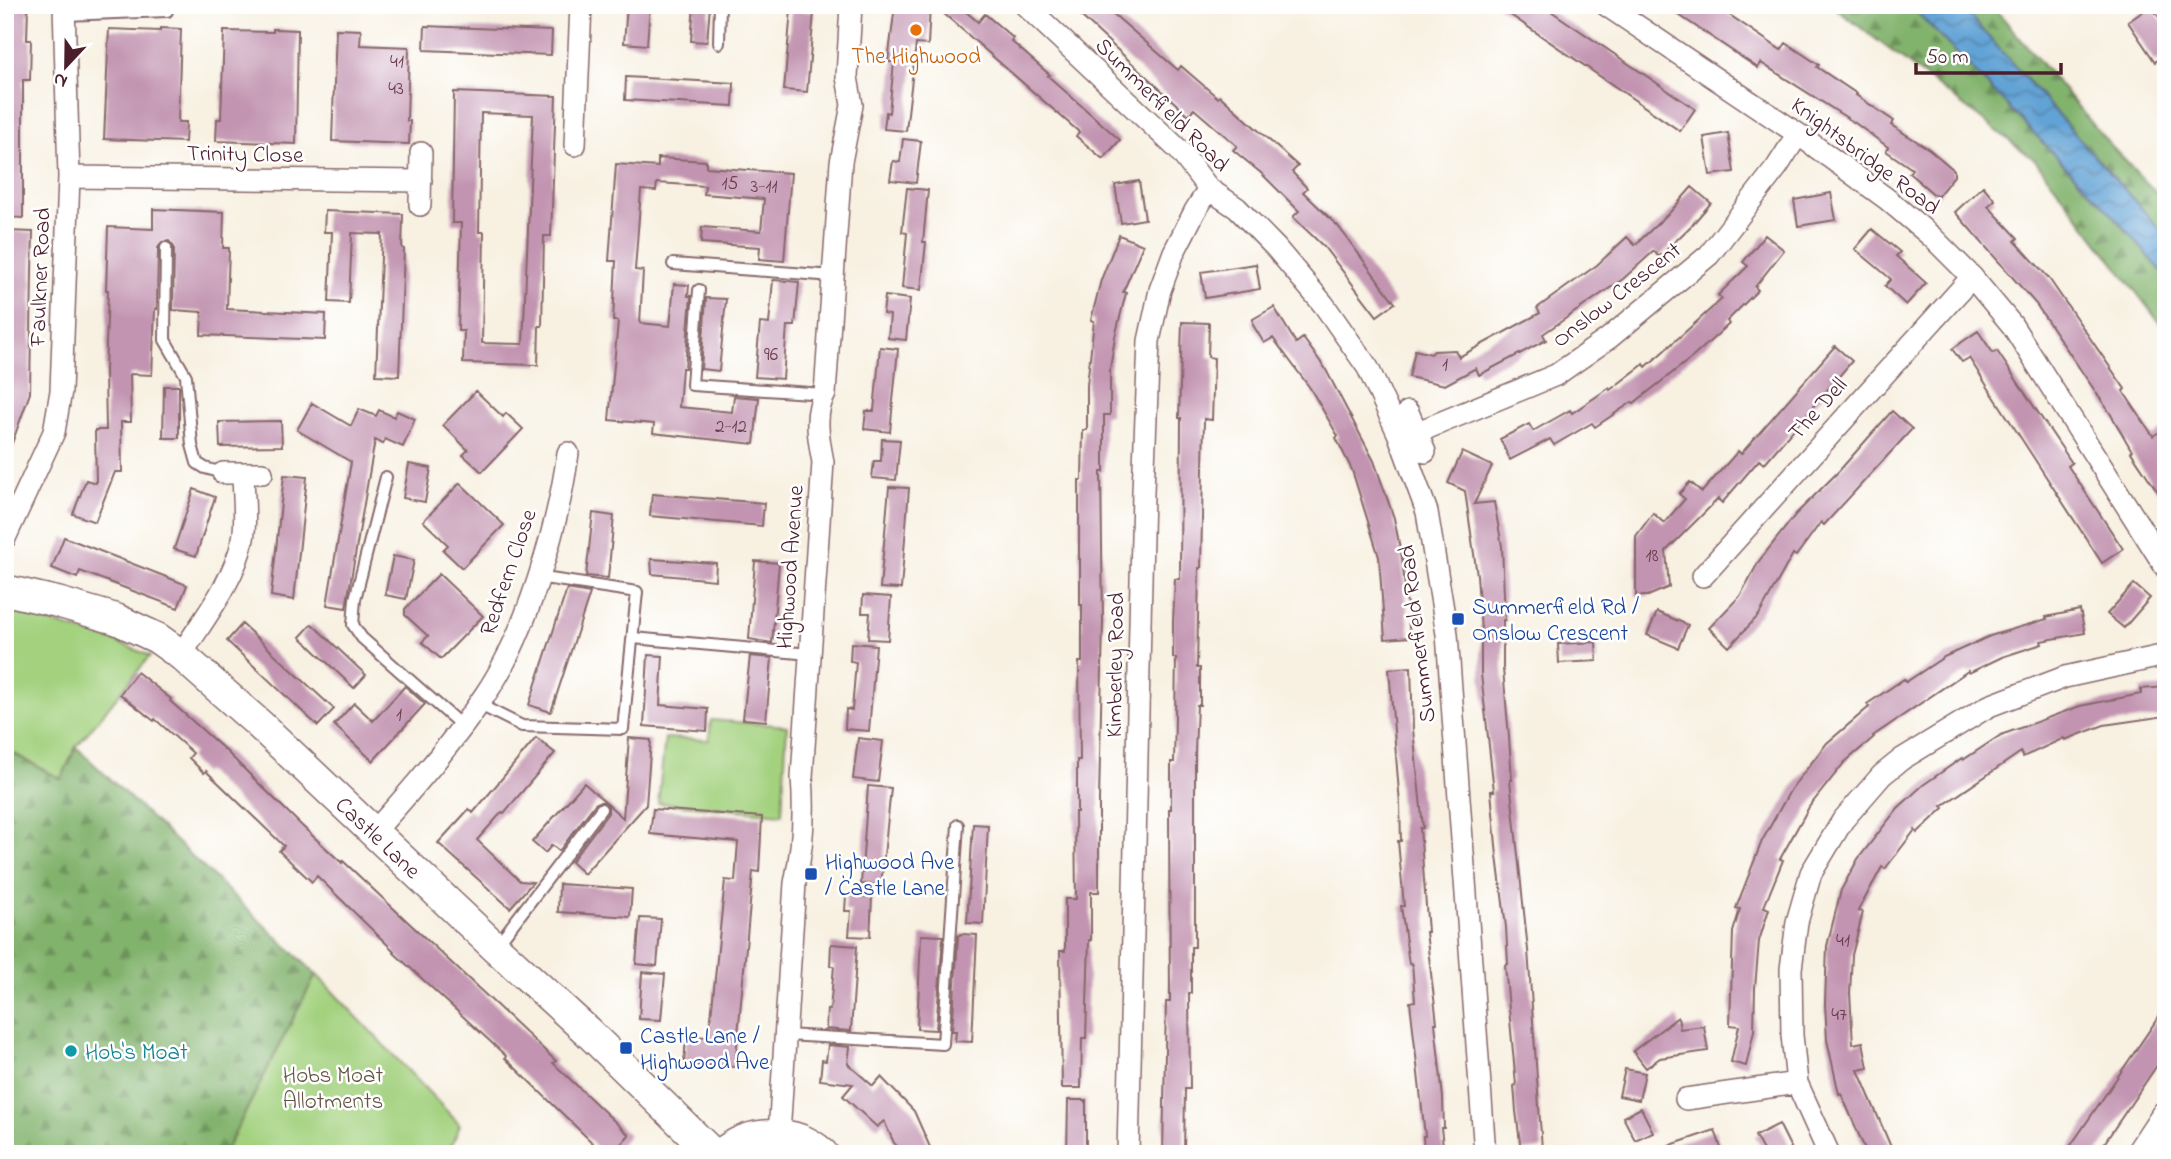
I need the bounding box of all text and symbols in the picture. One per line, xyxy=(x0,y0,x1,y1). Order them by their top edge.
marker: The Highwood xyxy=(908,22,924,38)
street label: Summerfield Road xyxy=(1086,31,1236,181)
north arrow xyxy=(32,32,102,102)
scale bar xyxy=(1916,32,2061,76)
place label: The Highwood xyxy=(851,41,981,75)
text: 50 m xyxy=(1926,43,1969,73)
house number: 41 xyxy=(390,49,404,76)
text: N xyxy=(49,64,72,94)
house number: 43 xyxy=(388,76,404,103)
street label: Knightsbridge Road xyxy=(1782,90,1946,225)
street label: Trinity Close xyxy=(186,138,304,175)
house number: 15 xyxy=(722,171,739,198)
house number: 3-11 xyxy=(750,174,778,201)
street label: Faulkner Road xyxy=(23,207,60,348)
street label: Onslow Crescent xyxy=(1546,235,1689,357)
house number: 96 xyxy=(764,342,778,369)
house number: 1 xyxy=(1442,352,1448,379)
street label: The Dell xyxy=(1781,371,1856,449)
house number: 2-12 xyxy=(715,414,747,441)
street label: Highwood Avenue xyxy=(769,483,815,650)
street label: Redfern Close xyxy=(472,505,547,640)
street label: Summerfield Road xyxy=(1391,543,1446,724)
house number: 18 xyxy=(1645,543,1659,570)
street label: Kimberley Road xyxy=(1099,592,1136,738)
place label: Summerfield Rd / Onslow Crescent xyxy=(1472,592,1639,651)
marker: Summerfield Rd / Onslow Crescent xyxy=(1450,611,1466,627)
house number: 1 xyxy=(396,702,402,729)
street label: Castle Lane xyxy=(327,790,428,888)
place label: Highwood Ave / Castle Lane xyxy=(825,847,955,906)
marker: Highwood Ave / Castle Lane xyxy=(803,866,819,882)
house number: 41 xyxy=(1836,928,1850,955)
house number: 47 xyxy=(1831,1002,1847,1029)
place label: Castle Lane / Highwood Ave xyxy=(640,1021,770,1081)
place label: Hob's Moat xyxy=(85,1037,188,1070)
marker: Castle Lane / Highwood Ave xyxy=(618,1040,634,1056)
marker: Hob's Moat xyxy=(63,1043,79,1059)
park label: Hobs Moat Allotments xyxy=(283,1060,383,1119)

